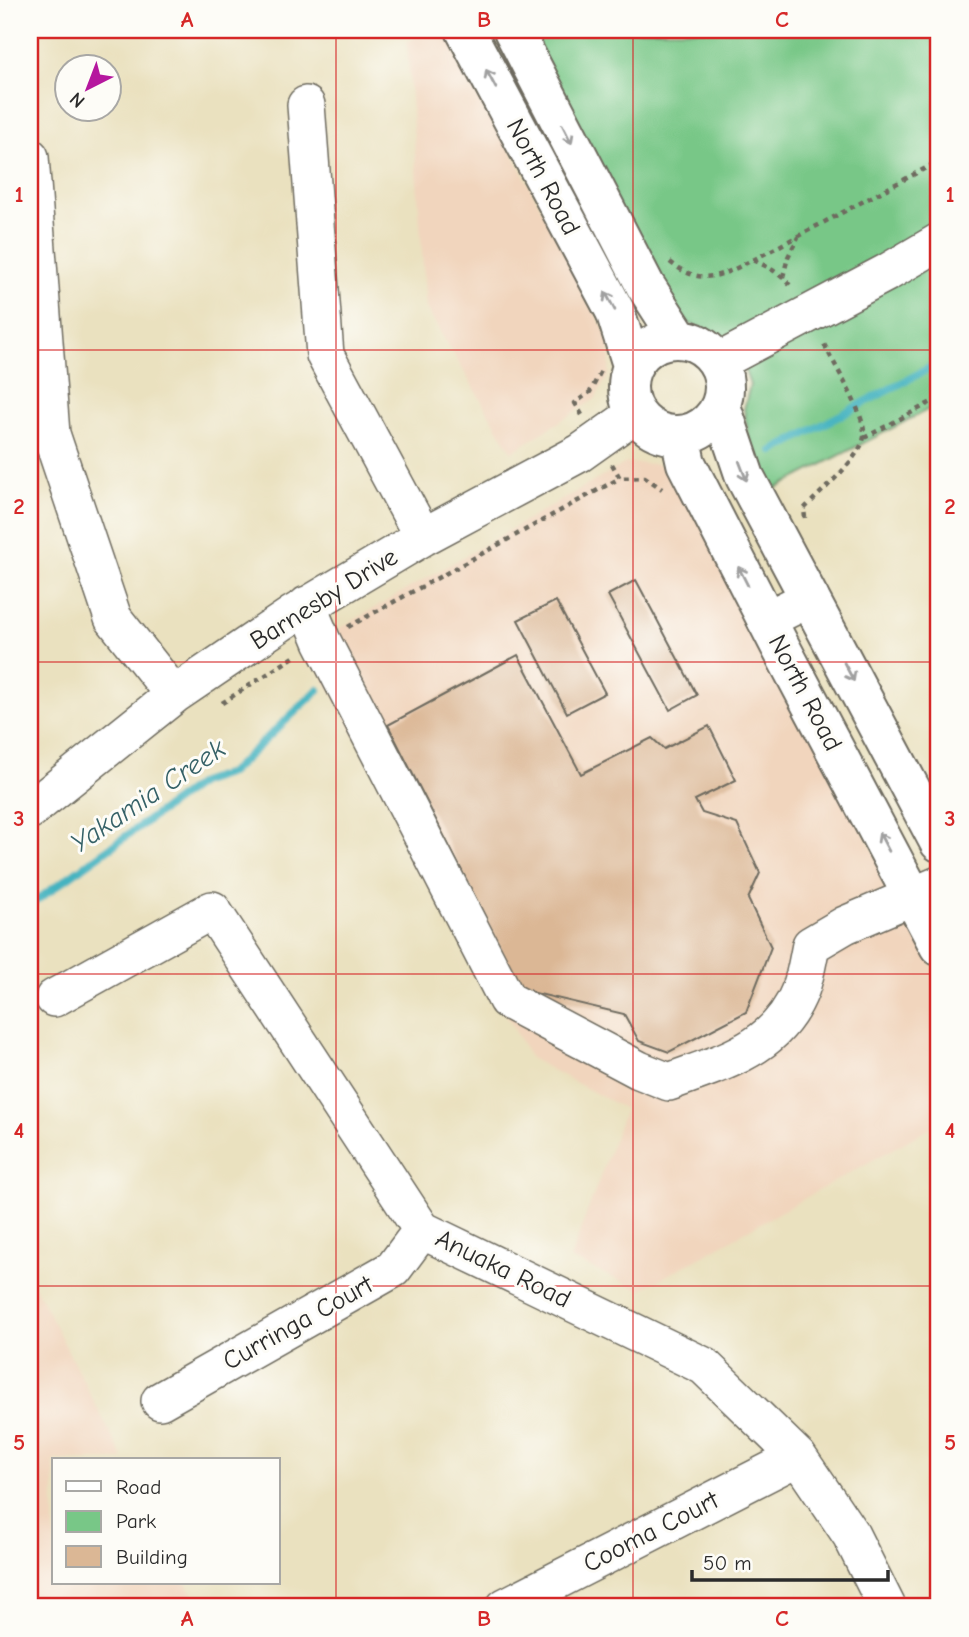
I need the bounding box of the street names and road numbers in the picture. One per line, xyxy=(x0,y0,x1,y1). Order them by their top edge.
street label: North Road xyxy=(500,114,586,240)
street label: Barnesby Drive xyxy=(245,542,403,656)
street label: North Road xyxy=(762,630,848,756)
street label: Anuaka Road xyxy=(431,1223,575,1315)
street label: Curringa Court xyxy=(218,1269,380,1377)
street label: Cooma Court xyxy=(578,1484,725,1579)

